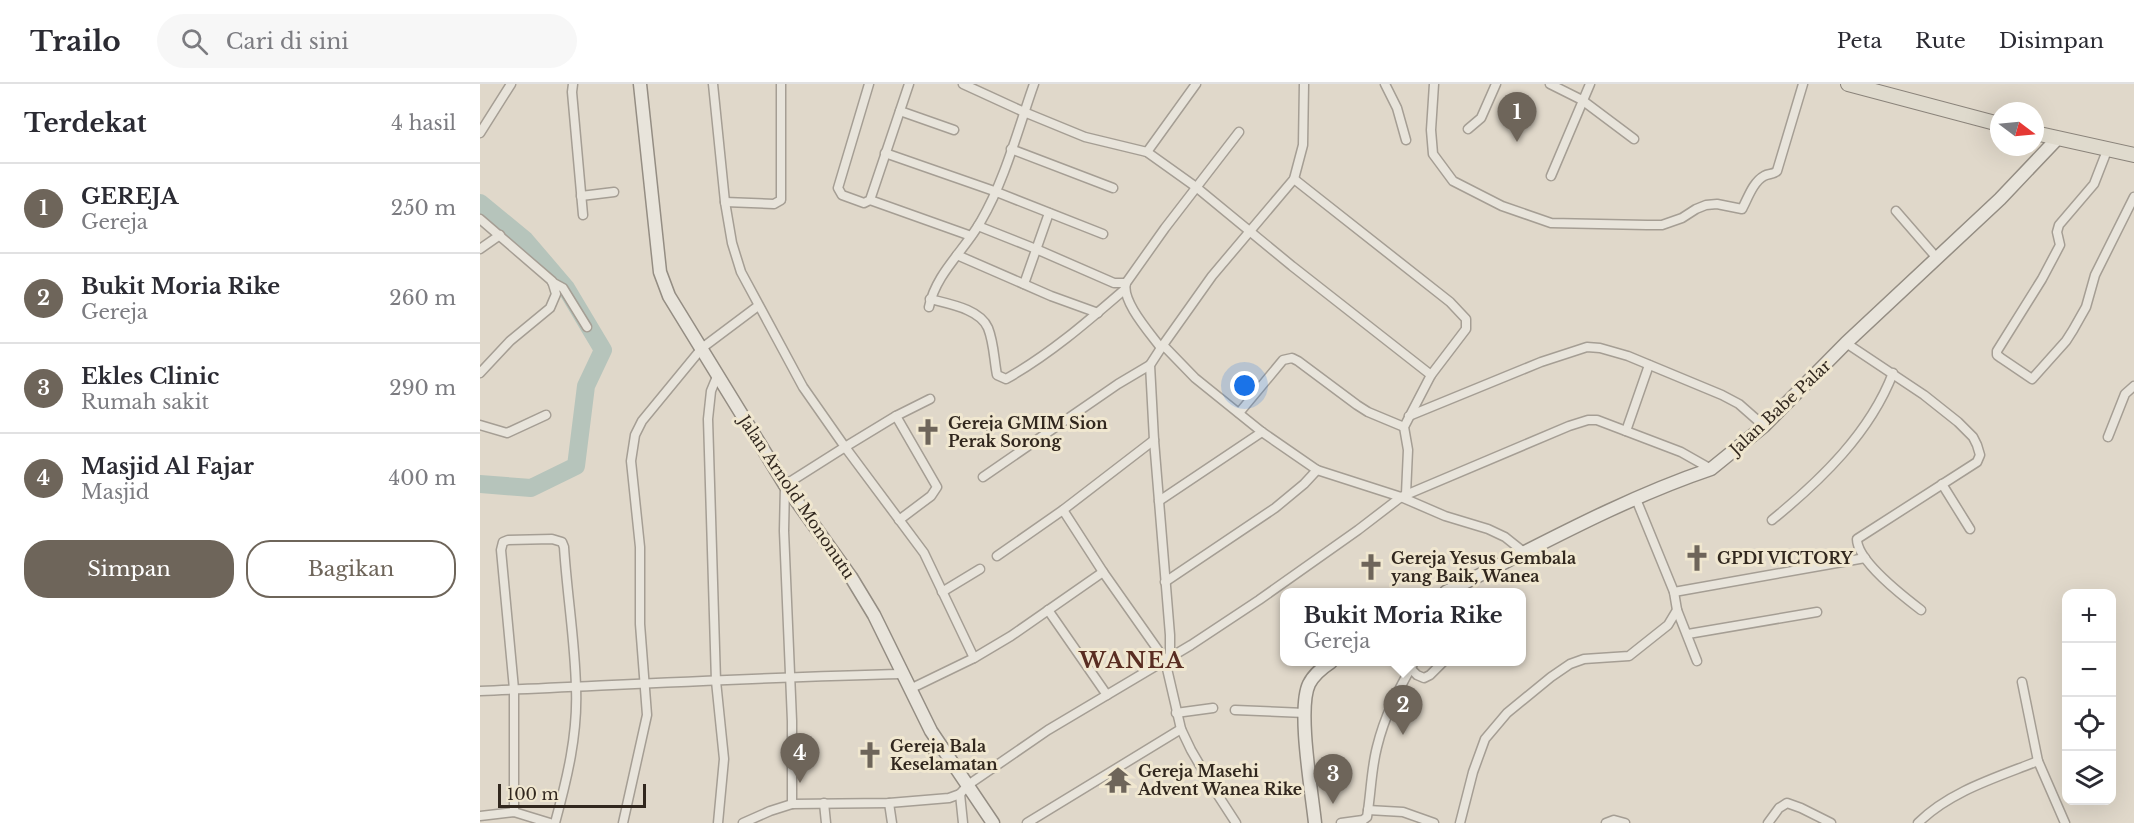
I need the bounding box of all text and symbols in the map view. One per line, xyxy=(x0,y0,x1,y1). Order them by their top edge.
search box xyxy=(157,14,577,68)
text: Trailo xyxy=(30,24,121,59)
icon: search xyxy=(178,25,211,58)
text: Cari di sini xyxy=(226,28,349,55)
text: Peta xyxy=(1837,28,1882,54)
text: Rute xyxy=(1915,28,1966,54)
text: Disimpan xyxy=(1999,28,2104,54)
pin: 1 xyxy=(1498,92,1536,142)
north arrow xyxy=(1990,102,2044,156)
text: Terdekat xyxy=(24,107,147,139)
text: 4 hasil xyxy=(391,111,456,135)
text: GEREJA xyxy=(81,183,178,210)
text: 1 xyxy=(39,196,48,220)
text: 250 m xyxy=(391,196,456,220)
text: Gereja xyxy=(81,210,148,234)
text: Bukit Moria Rike xyxy=(81,273,280,300)
text: 2 xyxy=(37,286,50,310)
text: 260 m xyxy=(389,286,456,310)
text: Gereja xyxy=(81,300,148,324)
street label: Jalan Babe Palar xyxy=(1724,355,1835,460)
text: Ekles Clinic xyxy=(81,363,219,390)
your location xyxy=(1230,371,1259,400)
text: 3 xyxy=(37,376,50,400)
text: 290 m xyxy=(389,376,456,400)
text: Rumah sakit xyxy=(81,390,209,414)
street label: Jalan Arnold Mononutu xyxy=(734,410,859,583)
place label: Gereja GMIM Sion Perak Sorong xyxy=(948,413,1108,451)
church icon: Gereja GMIM Sion Perak Sorong xyxy=(913,417,943,447)
text: Masjid Al Fajar xyxy=(81,453,254,480)
text: 4 xyxy=(37,466,50,490)
text: 400 m xyxy=(389,466,456,490)
text: Masjid xyxy=(81,480,149,504)
button: Simpan xyxy=(24,540,234,598)
button: Bagikan xyxy=(246,540,456,598)
church icon: GPDI VICTORY xyxy=(1682,543,1712,573)
place label: Gereja Yesus Gembala yang Baik, Wanea xyxy=(1391,548,1576,586)
place label: GPDI VICTORY xyxy=(1717,548,1854,568)
church icon: Gereja Yesus Gembala yang Baik, Wanea xyxy=(1356,552,1386,582)
popup xyxy=(1280,588,1526,666)
map controls xyxy=(2062,589,2116,805)
button: + xyxy=(2062,589,2116,643)
text: Bukit Moria Rike xyxy=(1303,602,1503,629)
text: Gereja xyxy=(1303,629,1370,653)
button: − xyxy=(2062,643,2116,697)
district label: WANEA xyxy=(1078,647,1185,674)
pin: 2 xyxy=(1384,686,1422,735)
button: locate xyxy=(2062,697,2116,751)
pin: 4 xyxy=(780,734,820,783)
place label: Gereja Bala Keselamatan xyxy=(890,736,998,774)
church icon: Gereja Bala Keselamatan xyxy=(855,740,885,770)
button: layers xyxy=(2062,751,2116,805)
pin: 3 xyxy=(1314,754,1352,804)
place label: Gereja Masehi Advent Wanea Rike xyxy=(1137,761,1302,799)
temple icon: Gereja Masehi Advent Wanea Rike xyxy=(1103,765,1133,795)
scale bar xyxy=(498,781,646,808)
text: 100 m xyxy=(507,784,559,804)

